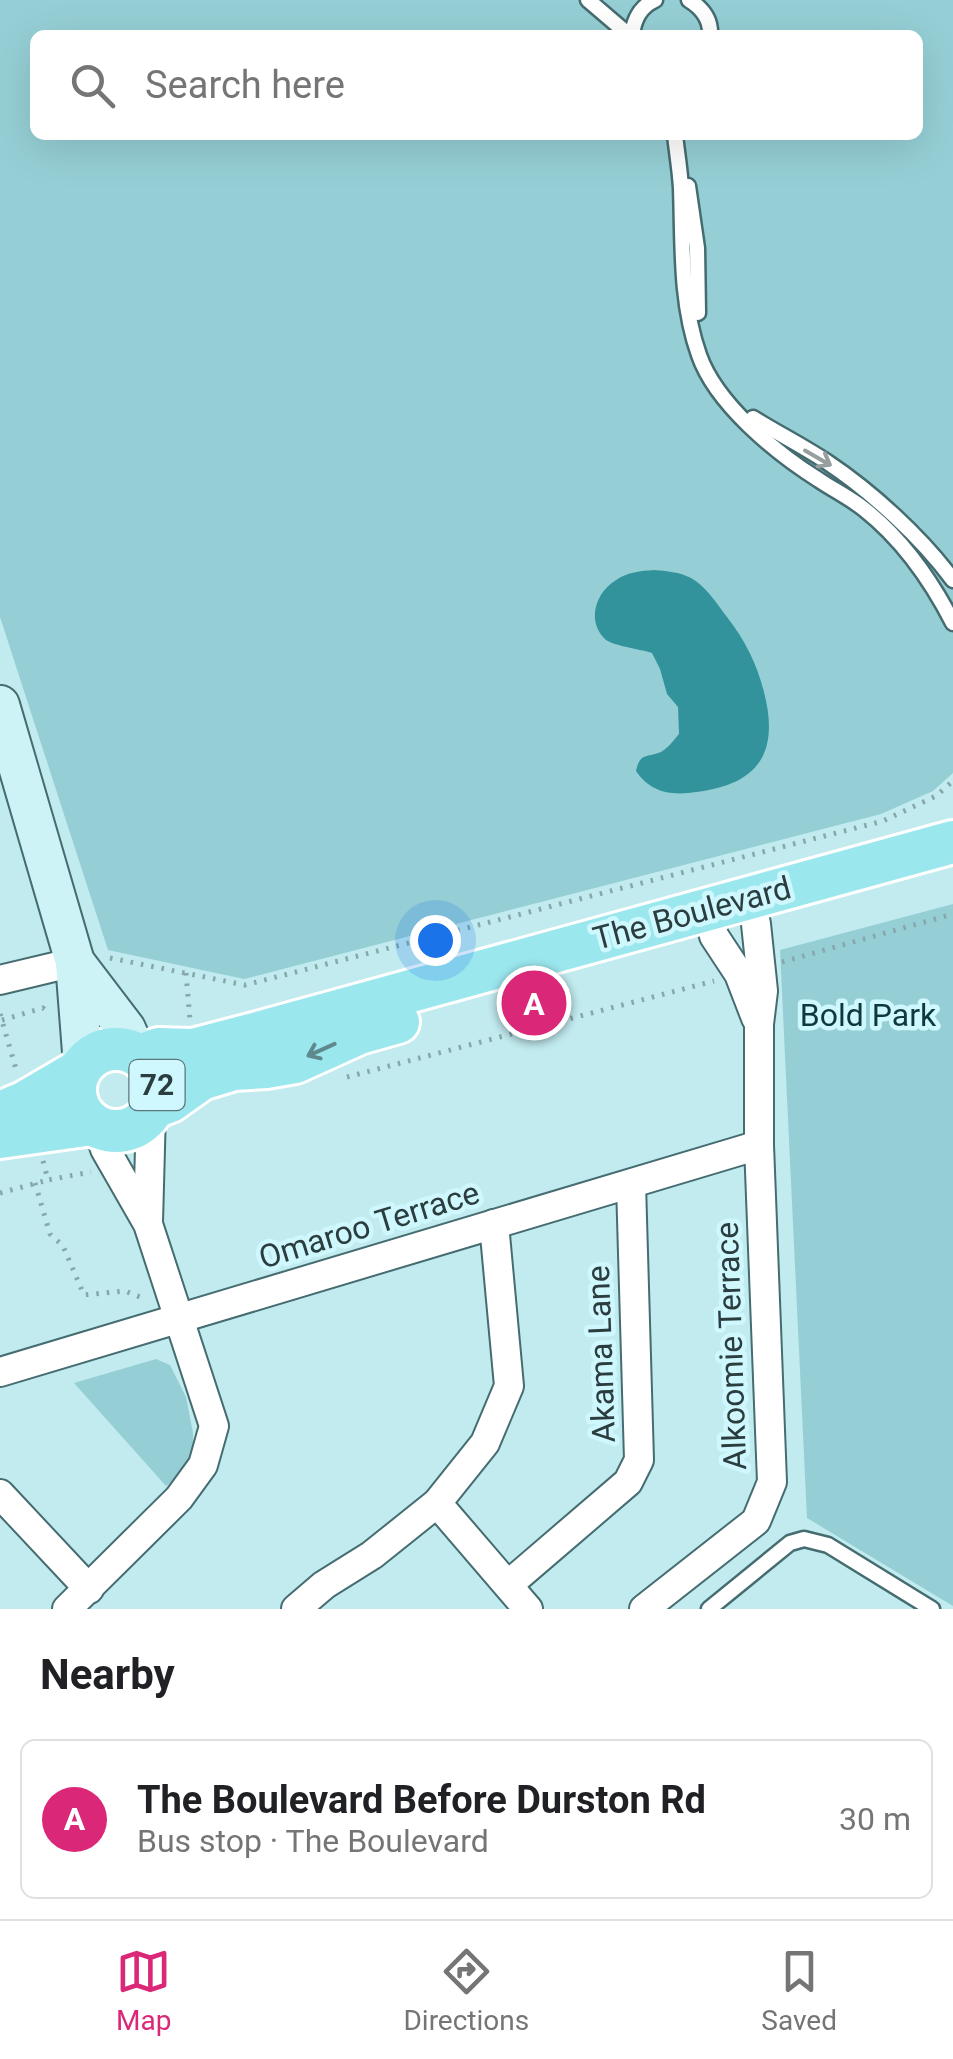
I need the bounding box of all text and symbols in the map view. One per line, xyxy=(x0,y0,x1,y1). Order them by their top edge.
search box xyxy=(30,30,923,140)
icon: search xyxy=(65,58,120,113)
text: Search here xyxy=(145,63,345,107)
one-way arrow xyxy=(803,448,832,468)
street label: The Boulevard xyxy=(589,868,795,958)
your location xyxy=(410,915,461,966)
pin: A xyxy=(502,966,566,1040)
park label: Bold Park xyxy=(800,996,937,1034)
one-way arrow xyxy=(306,1042,337,1060)
road number: 72 xyxy=(130,1060,184,1110)
street label: Omaroo Terrace xyxy=(254,1173,484,1277)
street label: Alkoomie Terrace xyxy=(708,1221,754,1471)
street label: Akama Lane xyxy=(579,1265,623,1443)
text: Nearby xyxy=(40,1650,175,1699)
text: The Boulevard Before Durston Rd xyxy=(137,1778,706,1822)
text: A xyxy=(64,1800,85,1838)
text: 30 m xyxy=(839,1800,911,1838)
text: Bus stop · The Boulevard xyxy=(137,1822,489,1860)
tab: Map xyxy=(116,1944,171,2037)
tab: Directions xyxy=(403,1944,529,2037)
tab: Saved xyxy=(761,1944,837,2037)

